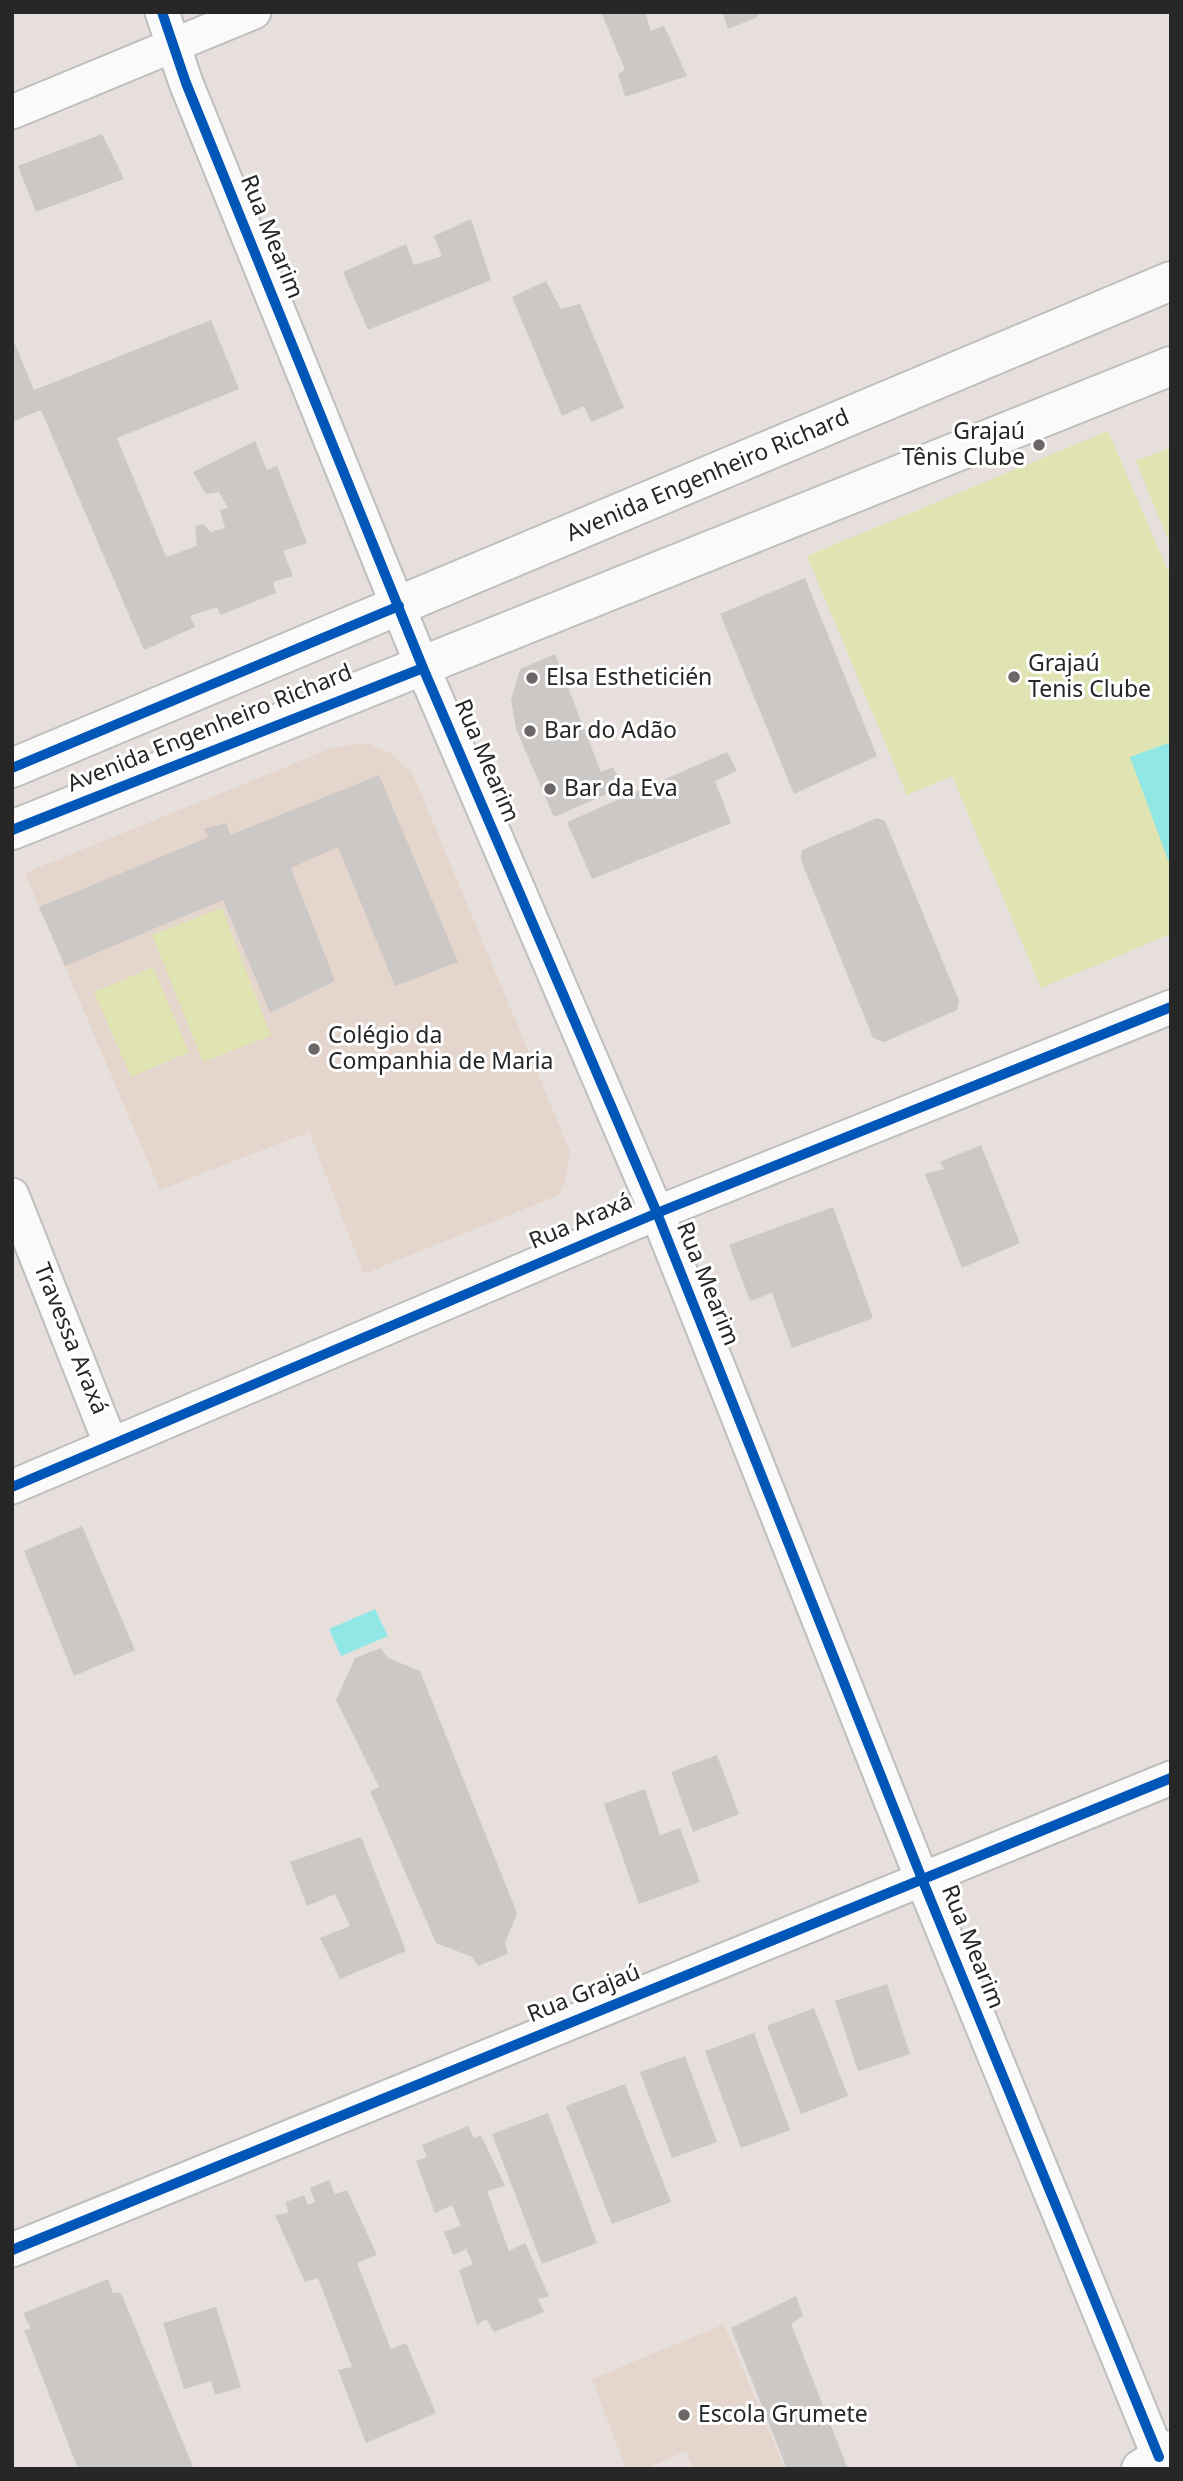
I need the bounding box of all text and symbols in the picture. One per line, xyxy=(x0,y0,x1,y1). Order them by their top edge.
street label: Rua Mearim xyxy=(234,171,308,303)
street label: Avenida Engenheiro Richard xyxy=(562,404,854,548)
place label: Grajaú Tênis Clube xyxy=(902,418,1025,472)
marker: Grajaú Tênis Clube xyxy=(1031,437,1047,453)
place label: Grajaú Tenis Clube xyxy=(1028,650,1151,704)
street label: Avenida Engenheiro Richard xyxy=(64,659,356,799)
place label: Elsa Estheticién xyxy=(546,664,712,692)
marker: Grajaú Tenis Clube xyxy=(1006,669,1022,685)
marker: Elsa Estheticién xyxy=(524,670,540,686)
street label: Rua Mearim xyxy=(448,695,524,827)
place label: Bar do Adão xyxy=(544,717,677,745)
marker: Bar do Adão xyxy=(522,723,538,739)
place label: Bar da Eva xyxy=(564,775,678,803)
marker: Bar da Eva xyxy=(542,781,558,797)
place label: Colégio da Companhia de Maria xyxy=(328,1022,553,1076)
marker: Colégio da Companhia de Maria xyxy=(306,1041,322,1057)
street label: Rua Araxá xyxy=(525,1188,637,1256)
street label: Rua Mearim xyxy=(670,1218,744,1350)
street label: Travessa Araxá xyxy=(27,1259,113,1419)
street label: Rua Mearim xyxy=(935,1881,1009,2013)
street label: Rua Grajaú xyxy=(524,1959,644,2029)
place label: Escola Grumete xyxy=(698,2401,868,2429)
marker: Escola Grumete xyxy=(676,2407,692,2423)

